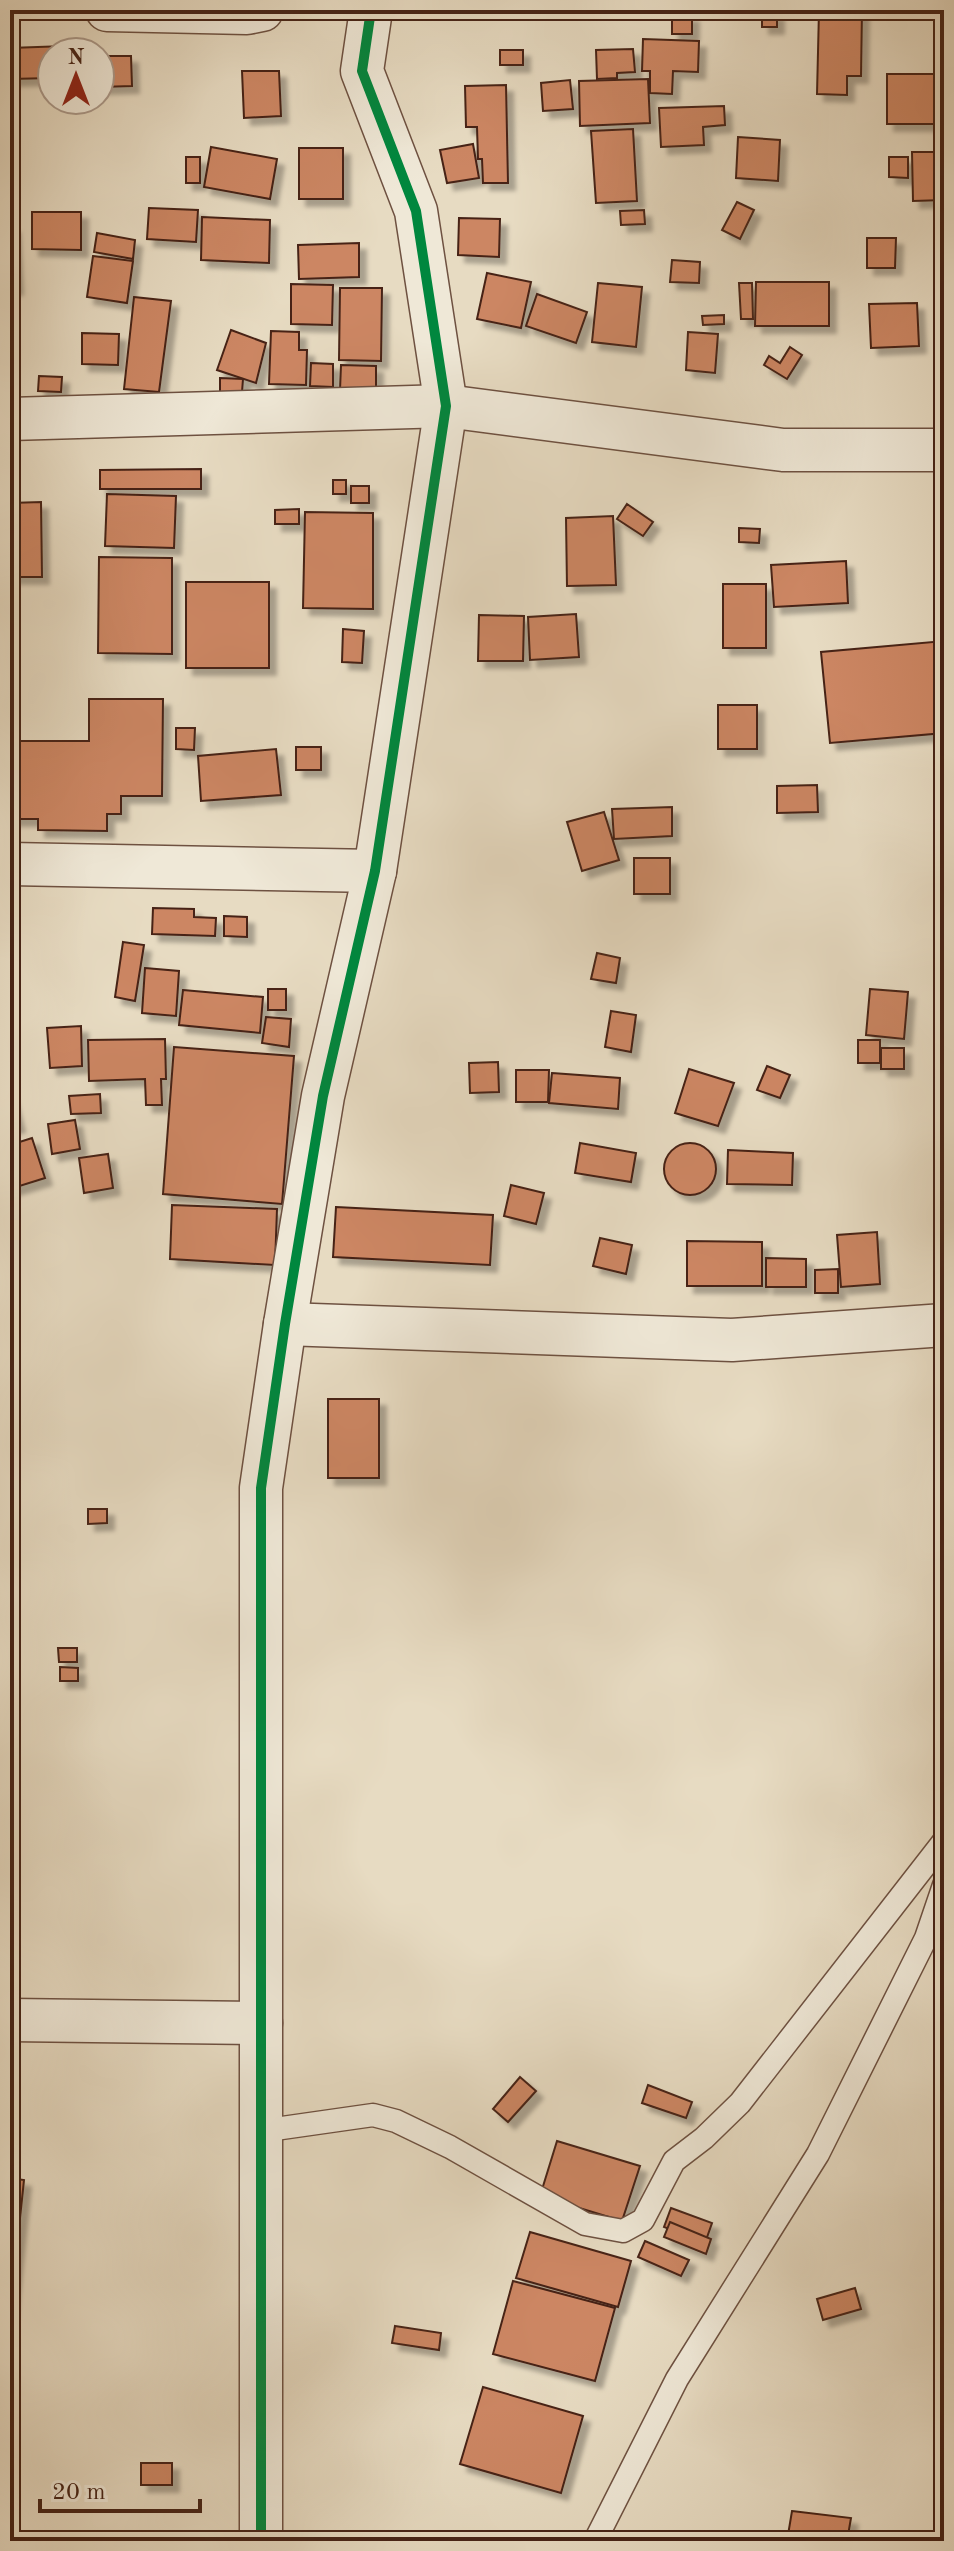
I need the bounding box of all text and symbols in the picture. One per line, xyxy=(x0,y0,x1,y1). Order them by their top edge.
north arrow xyxy=(36,36,116,116)
text: N xyxy=(68,47,85,69)
scale bar xyxy=(40,2463,200,2513)
text: 20 m xyxy=(52,2481,106,2505)

